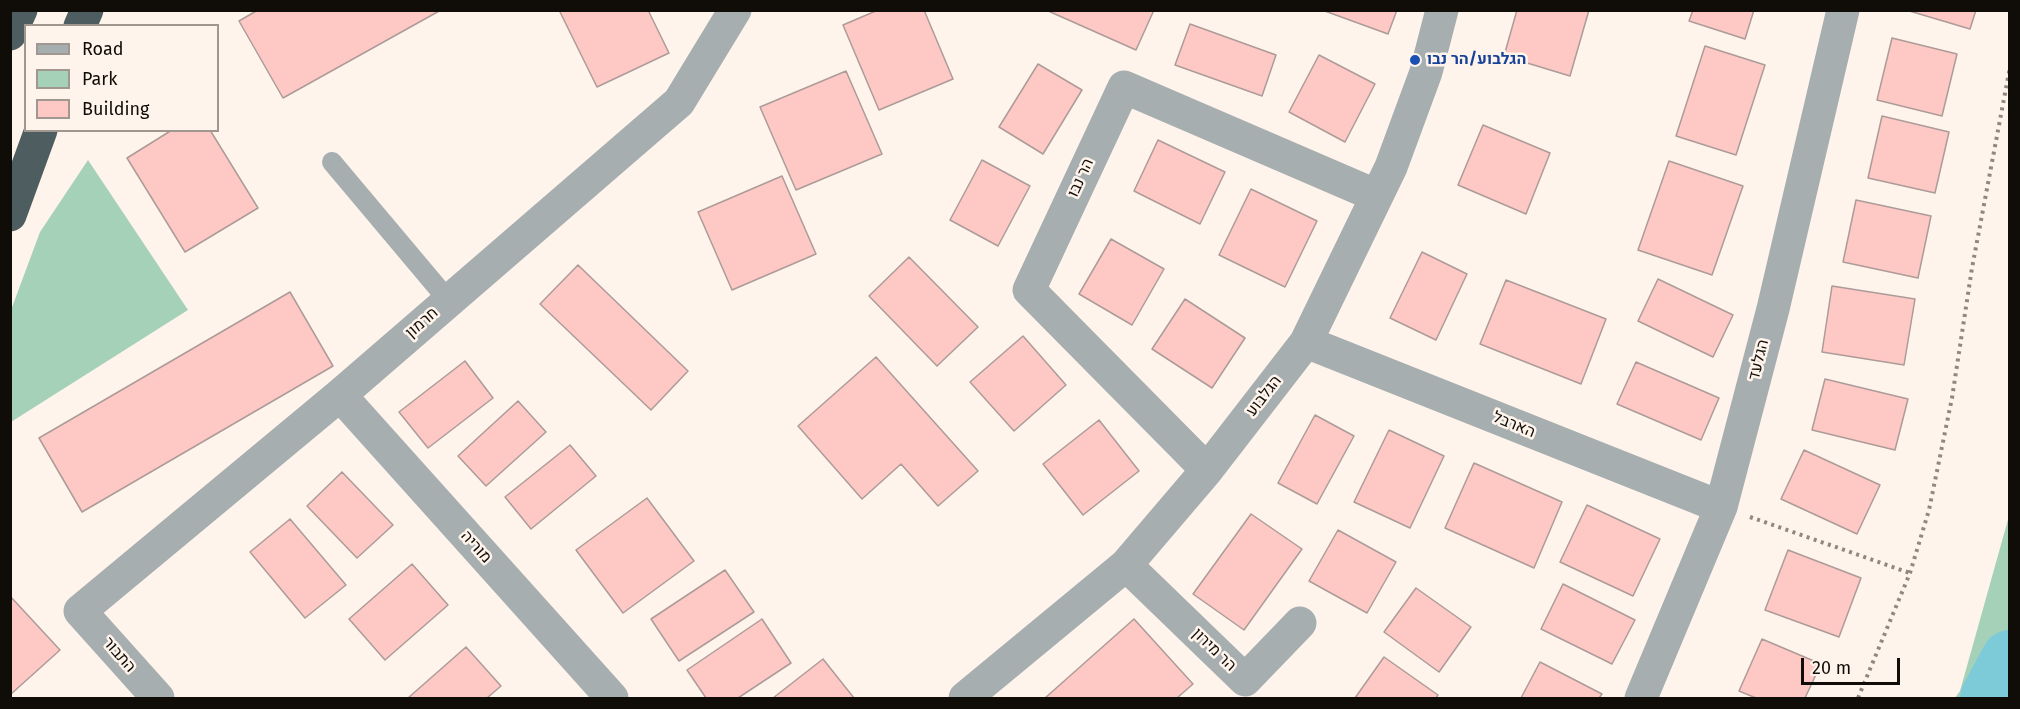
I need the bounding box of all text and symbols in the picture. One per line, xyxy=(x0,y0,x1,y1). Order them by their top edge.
legend xyxy=(24,24,219,132)
text: Road xyxy=(82,38,124,60)
place label: הגלבוע/הר נבו xyxy=(1427,50,1526,70)
marker: הגלבוע/הר נבו xyxy=(1408,53,1422,67)
text: Park xyxy=(82,68,117,90)
text: Building xyxy=(82,98,149,120)
street label: הר נבו xyxy=(1064,156,1098,200)
street label: חרמון xyxy=(402,304,442,342)
street label: הגלעד xyxy=(1745,338,1773,382)
street label: הגלבוע xyxy=(1242,372,1286,420)
street label: הארבל xyxy=(1490,408,1538,442)
street label: מוריה xyxy=(457,527,495,567)
street label: הר מירון xyxy=(1188,624,1240,676)
street label: התבור xyxy=(99,633,139,677)
scale bar xyxy=(1804,646,1903,684)
text: 20 m xyxy=(1812,657,1851,679)

